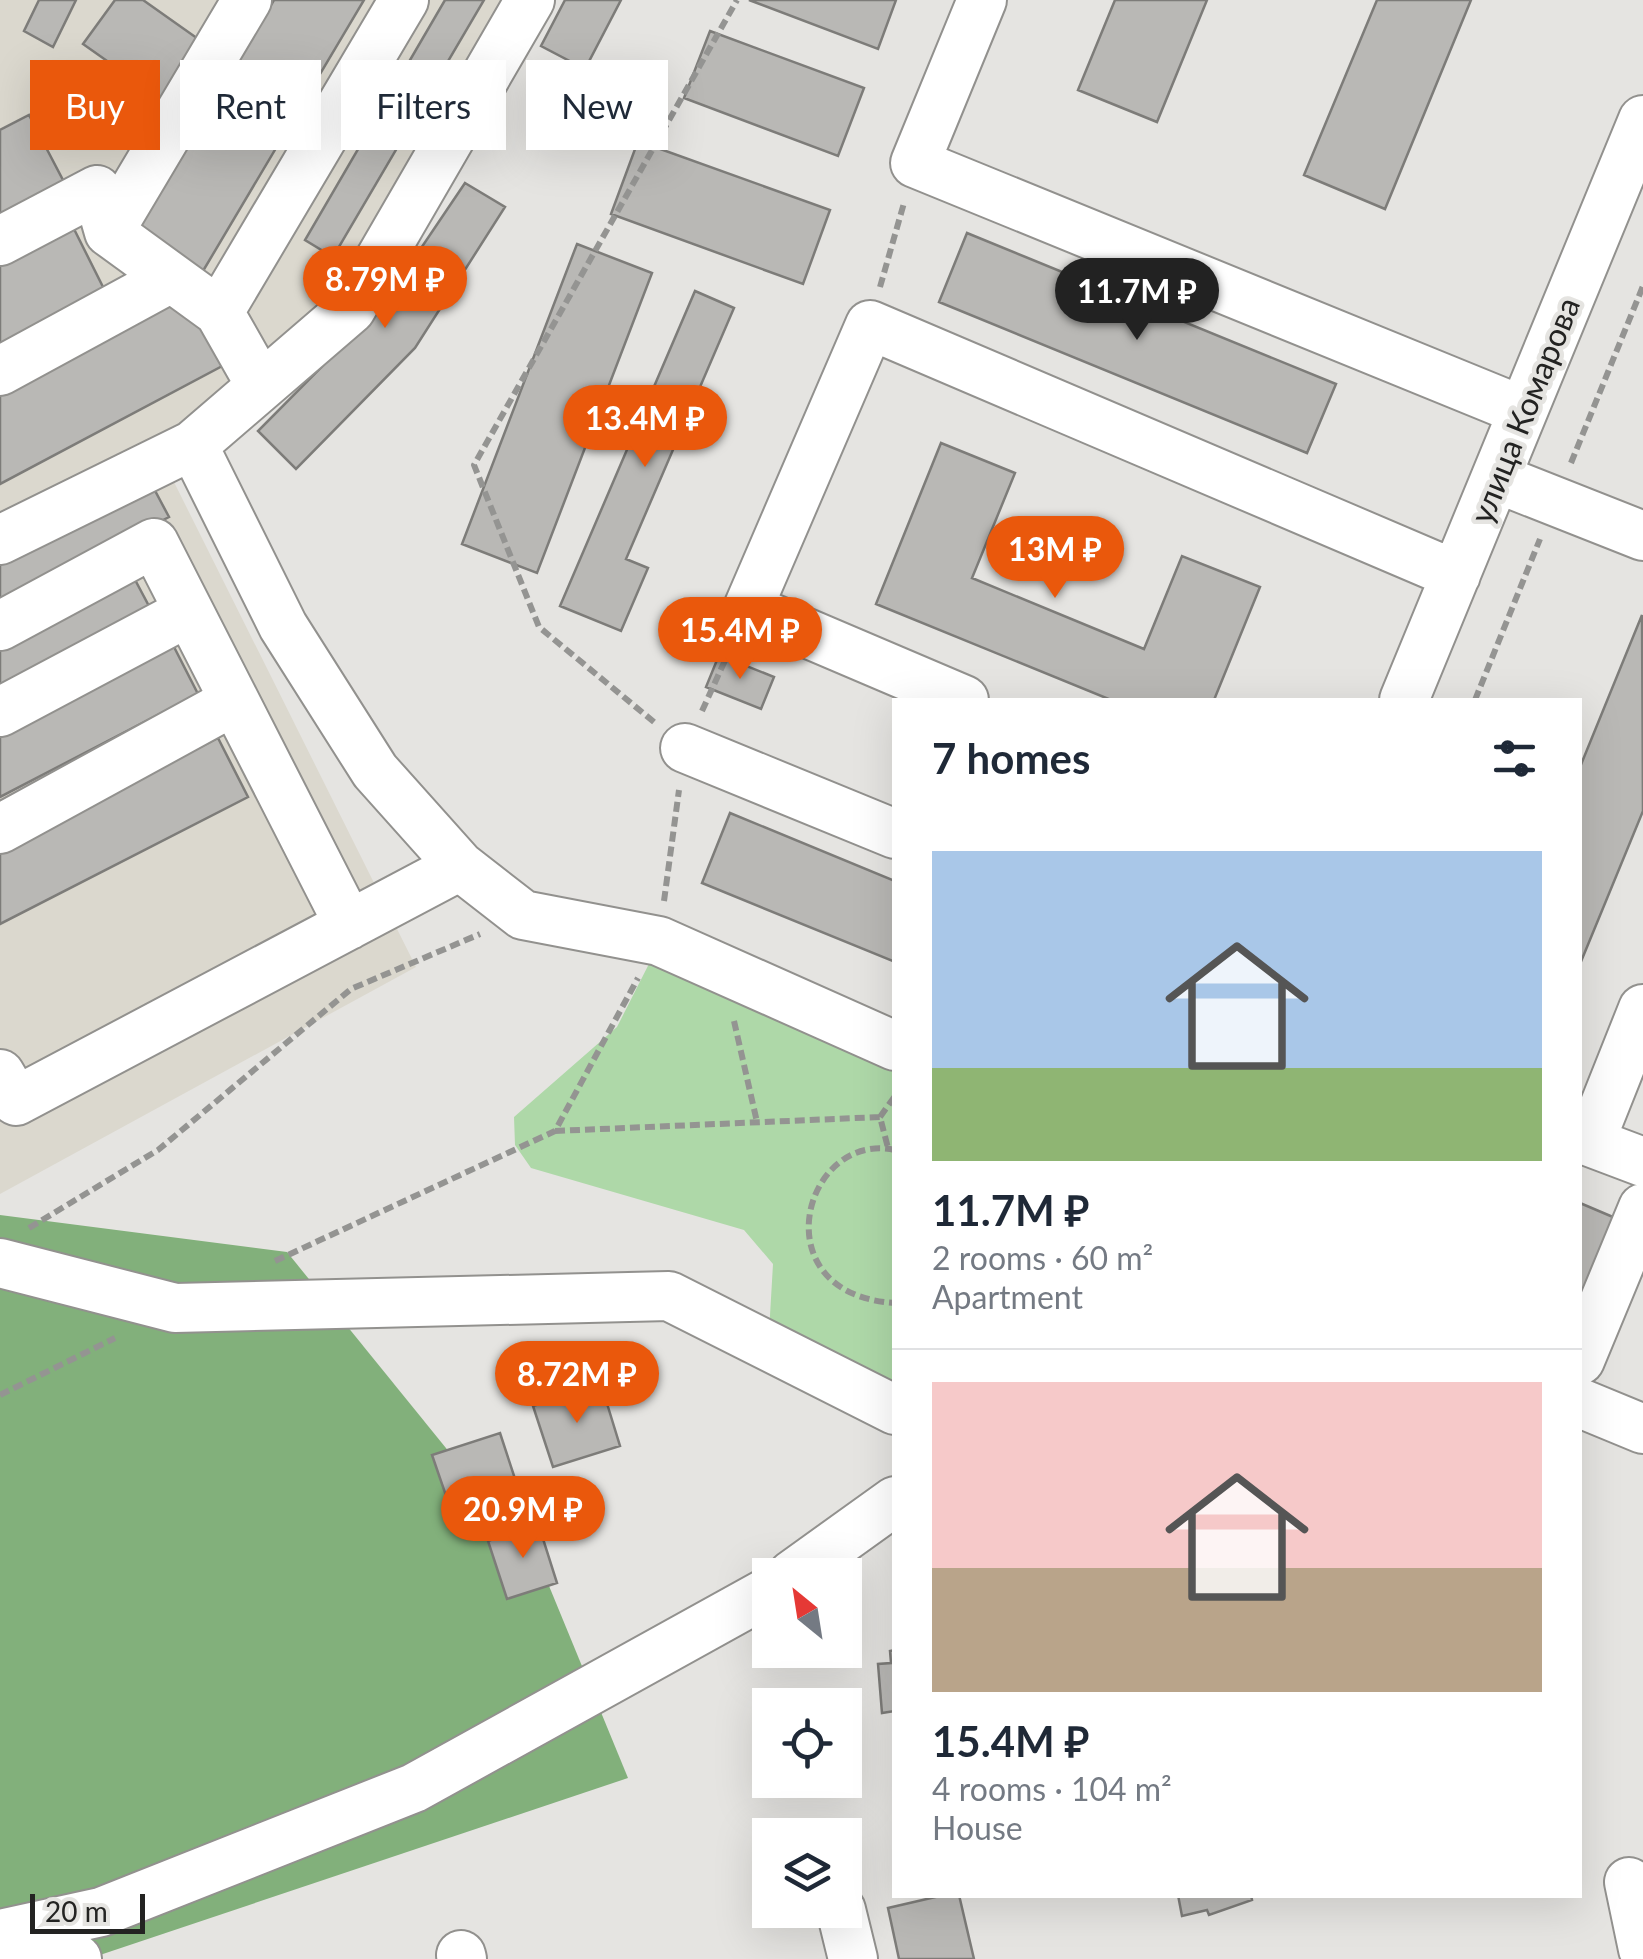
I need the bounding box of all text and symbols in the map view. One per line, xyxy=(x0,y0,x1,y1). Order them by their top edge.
chip: Buy xyxy=(30,60,160,150)
chip: Rent xyxy=(180,60,321,150)
chip: Filters xyxy=(341,60,506,150)
chip: New xyxy=(526,60,668,150)
pin: 8.79M ₽ xyxy=(293,246,477,331)
pin: 11.7M ₽ xyxy=(1045,258,1229,343)
text: 8.79M ₽ xyxy=(325,259,445,298)
text: 11.7M ₽ xyxy=(1077,271,1197,310)
street label: улица Комарова xyxy=(1461,291,1587,529)
pin: 13.4M ₽ xyxy=(553,385,737,470)
text: 13.4M ₽ xyxy=(585,398,705,437)
pin: 13M ₽ xyxy=(985,516,1125,601)
text: 13M ₽ xyxy=(1008,529,1102,568)
pin: 15.4M ₽ xyxy=(648,597,832,682)
text: 15.4M ₽ xyxy=(680,610,800,649)
icon: filters xyxy=(1487,731,1542,786)
text: 7 homes xyxy=(932,733,1090,783)
icon: home xyxy=(1147,916,1327,1096)
text: 11.7M ₽ xyxy=(932,1185,1089,1235)
text: 2 rooms · 60 m² xyxy=(932,1238,1153,1277)
text: Apartment xyxy=(932,1277,1083,1316)
pin: 8.72M ₽ xyxy=(485,1341,669,1426)
text: 8.72M ₽ xyxy=(517,1354,637,1393)
icon: home xyxy=(1147,1447,1327,1627)
pin: 20.9M ₽ xyxy=(431,1476,615,1561)
text: 20.9M ₽ xyxy=(463,1489,583,1528)
north arrow xyxy=(752,1558,862,1668)
map controls xyxy=(752,1558,862,1928)
button: locate xyxy=(752,1688,862,1798)
text: 15.4M ₽ xyxy=(932,1716,1089,1766)
text: 4 rooms · 104 m² xyxy=(932,1769,1172,1808)
text: House xyxy=(932,1808,1023,1847)
button: layers xyxy=(752,1818,862,1928)
scale bar xyxy=(30,1889,145,1934)
text: 20 m xyxy=(45,1894,108,1928)

